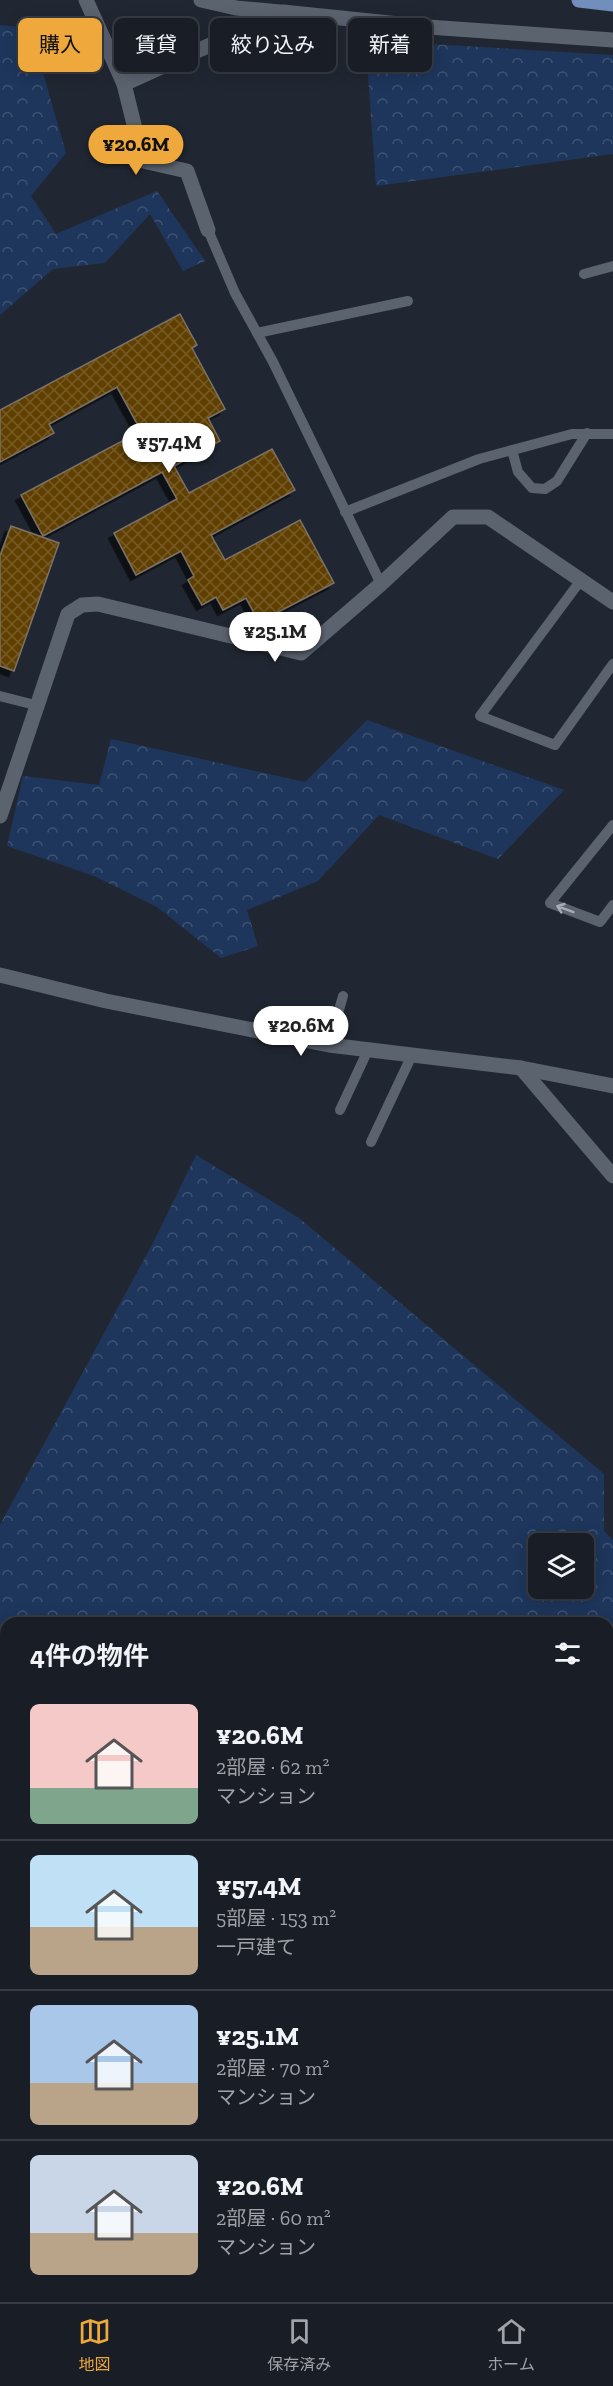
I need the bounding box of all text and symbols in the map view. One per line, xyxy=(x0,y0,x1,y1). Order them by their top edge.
chip: 購入 xyxy=(18,18,102,72)
chip: 賃貸 xyxy=(114,18,198,72)
chip: 絞り込み xyxy=(210,18,336,72)
chip: 新着 xyxy=(348,18,432,72)
pin: ¥20.6M xyxy=(87,125,185,176)
text: ¥20.6M xyxy=(102,132,170,156)
pin: ¥57.4M xyxy=(120,423,218,474)
text: ¥57.4M xyxy=(136,430,202,454)
pin: ¥25.1M xyxy=(226,612,324,663)
text: ¥25.1M xyxy=(243,619,307,643)
one-way arrow xyxy=(556,902,575,913)
pin: ¥20.6M xyxy=(252,1006,350,1057)
text: ¥20.6M xyxy=(267,1013,335,1037)
map controls xyxy=(528,1533,594,1599)
button: layers xyxy=(528,1533,594,1599)
icon: filters xyxy=(551,1637,584,1670)
text: 4件の物件 xyxy=(30,1640,149,1672)
text: ¥20.6M xyxy=(216,1719,303,1751)
icon: home xyxy=(78,1728,150,1800)
text: 2部屋 · 62 m² xyxy=(216,1755,329,1779)
text: マンション xyxy=(216,1784,316,1808)
text: ¥57.4M xyxy=(216,1870,301,1902)
icon: home xyxy=(78,1879,150,1951)
text: 5部屋 · 153 m² xyxy=(216,1906,336,1930)
text: 一戸建て xyxy=(216,1935,296,1959)
text: ¥25.1M xyxy=(216,2020,299,2052)
icon: home xyxy=(78,2029,150,2101)
text: 2部屋 · 70 m² xyxy=(216,2056,329,2080)
text: マンション xyxy=(216,2085,316,2109)
text: ¥20.6M xyxy=(216,2170,303,2202)
icon: home xyxy=(78,2179,150,2251)
text: 2部屋 · 60 m² xyxy=(216,2206,331,2230)
text: マンション xyxy=(216,2235,316,2259)
tab: 地図 xyxy=(78,2315,111,2375)
tab: 保存済み xyxy=(267,2315,331,2375)
tab: ホーム xyxy=(487,2315,535,2375)

